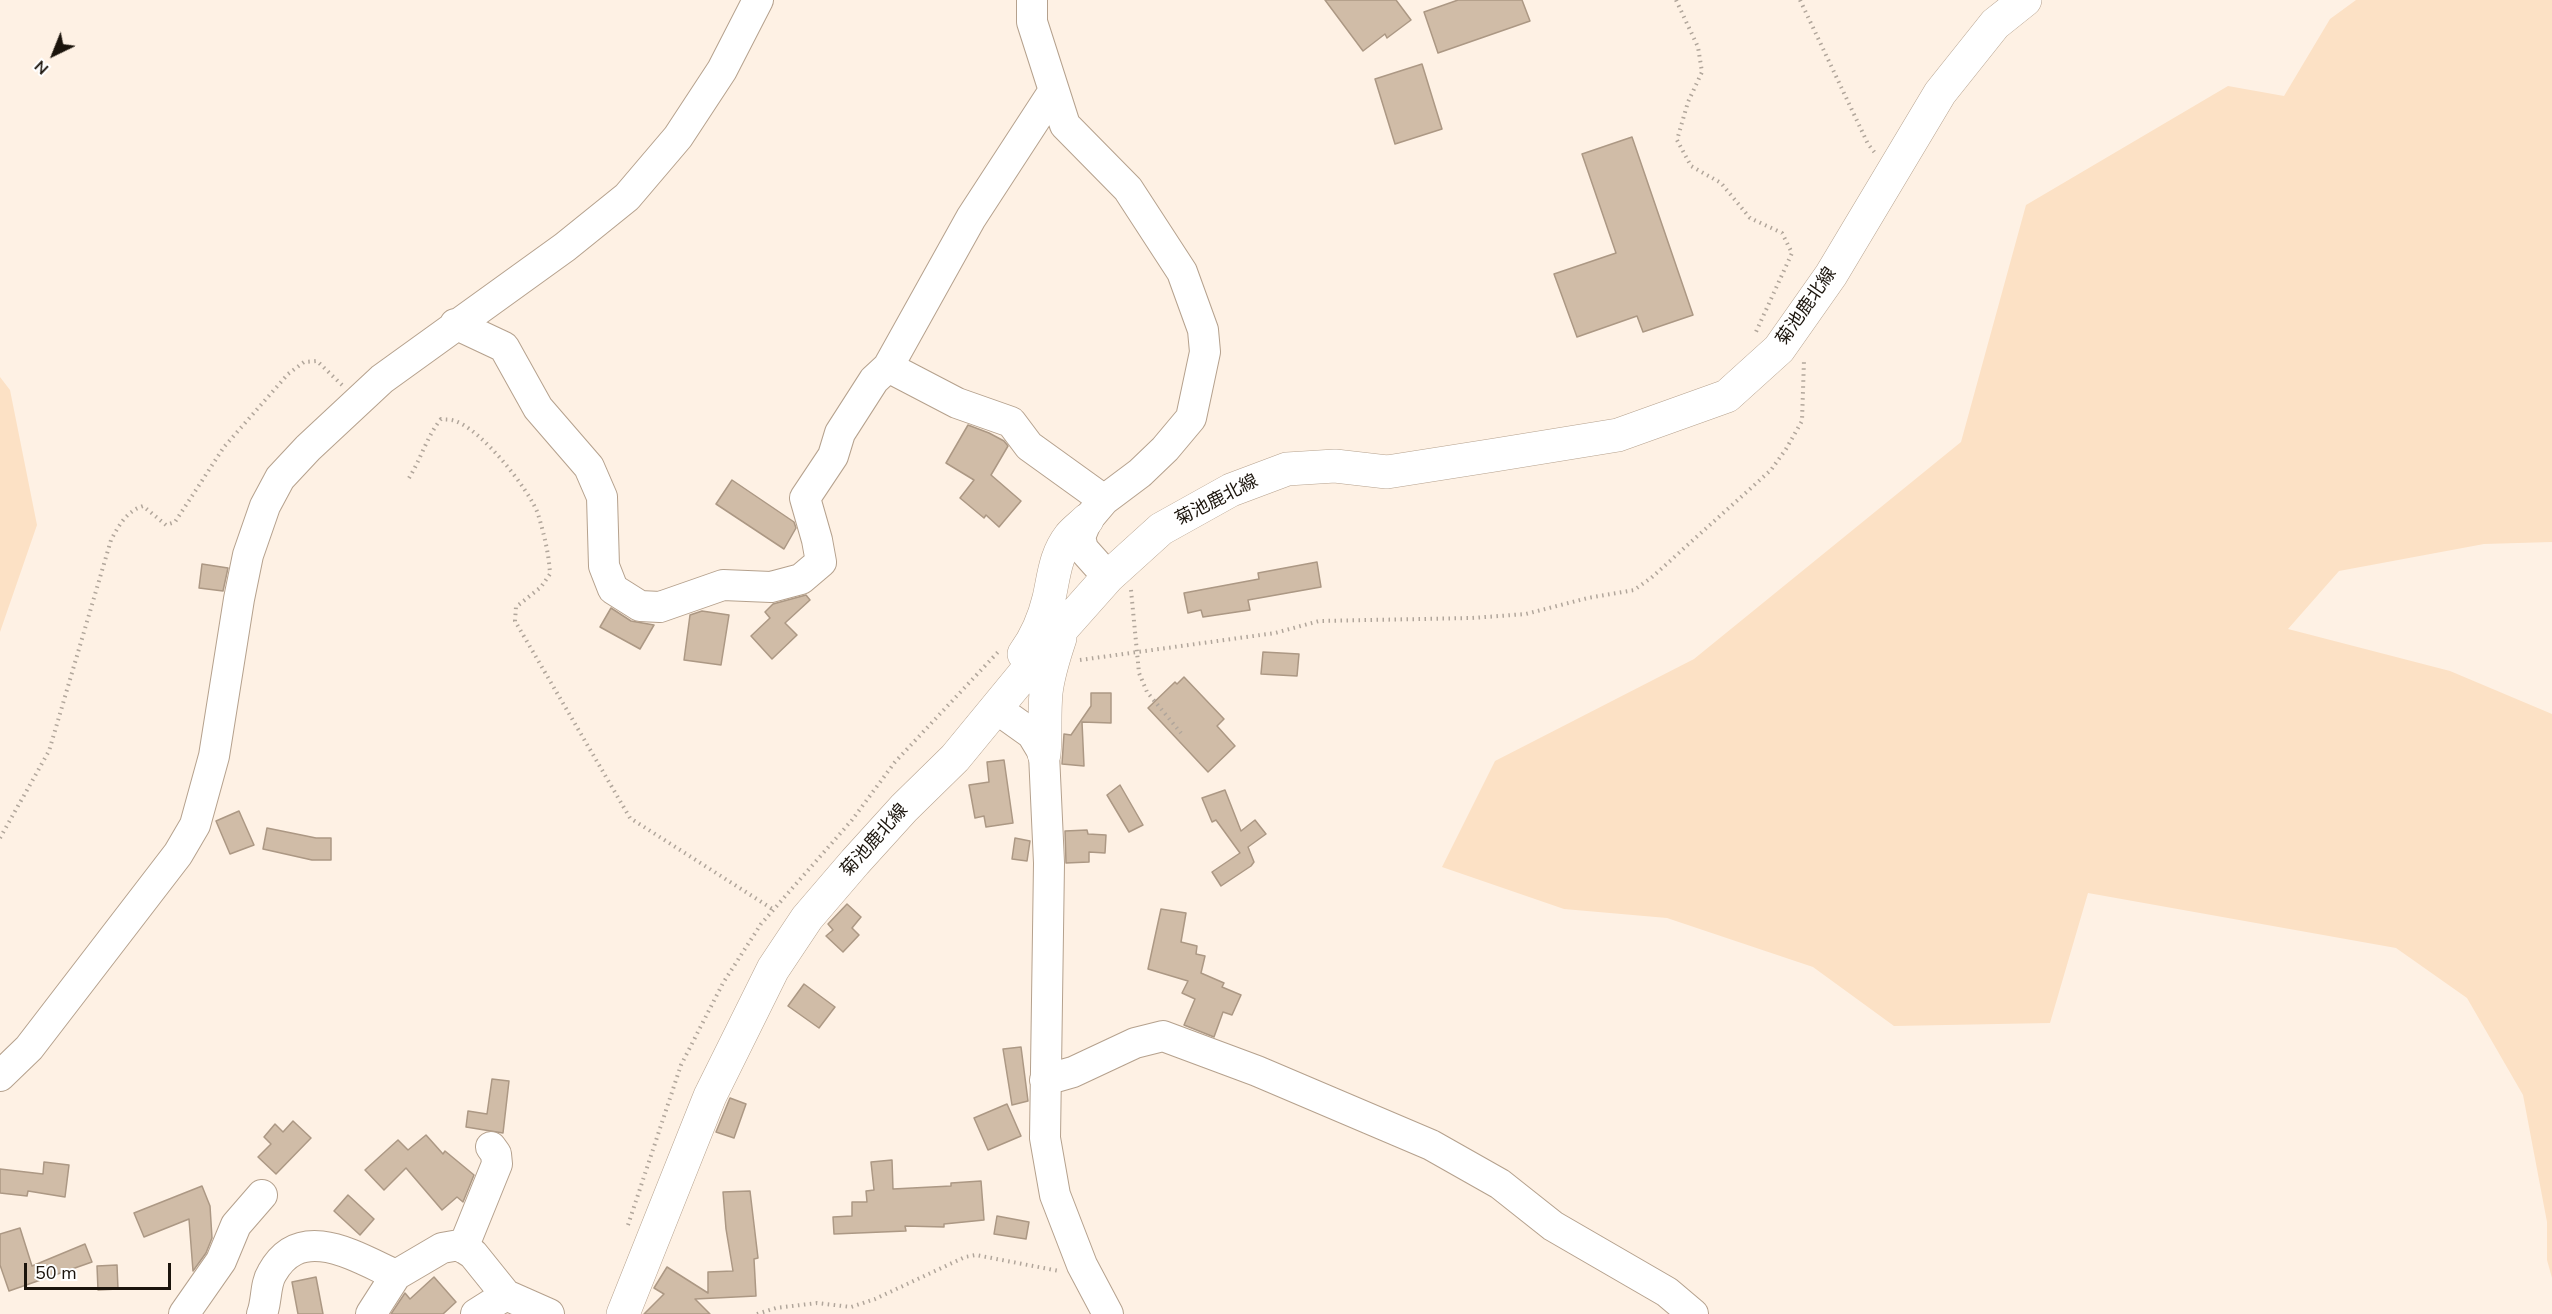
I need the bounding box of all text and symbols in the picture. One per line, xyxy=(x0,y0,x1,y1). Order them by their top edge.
north arrow xyxy=(24,24,84,84)
text: N xyxy=(30,55,54,79)
street label: 菊池鹿北線 xyxy=(1772,264,1842,350)
street label: 菊池鹿北線 xyxy=(1172,471,1262,531)
street label: 菊池鹿北線 xyxy=(837,800,913,882)
scale bar xyxy=(27,1251,174,1289)
text: 50 m xyxy=(35,1261,77,1285)

